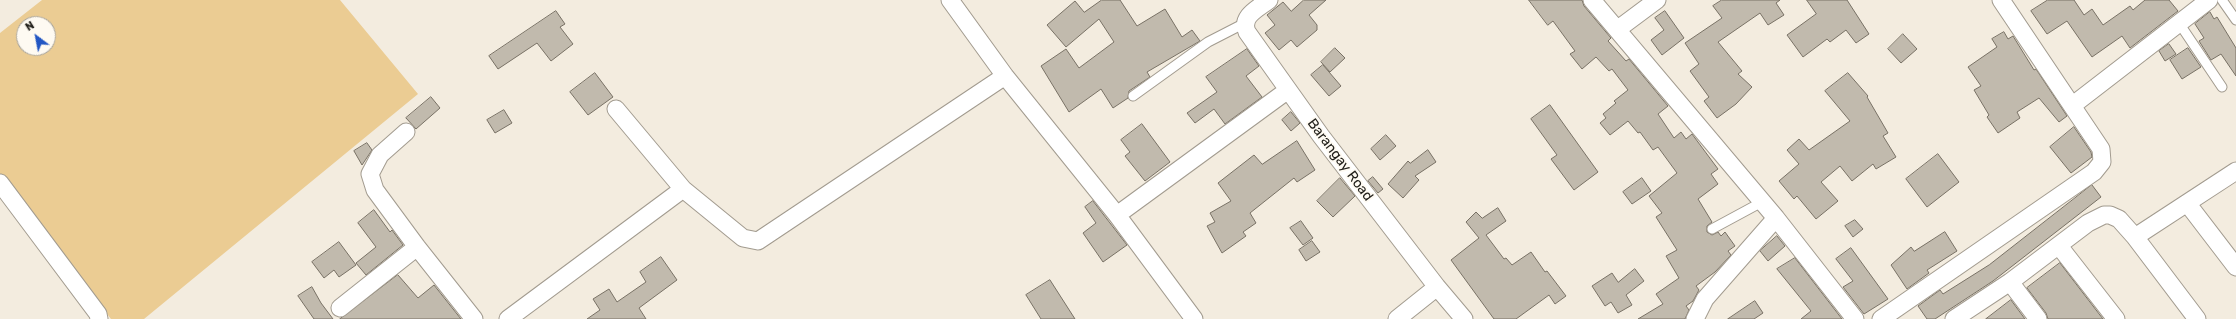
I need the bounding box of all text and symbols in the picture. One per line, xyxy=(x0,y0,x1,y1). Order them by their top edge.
north arrow xyxy=(16,16,56,56)
text: N xyxy=(23,19,37,34)
street label: Barangay Road xyxy=(1304,116,1376,204)

